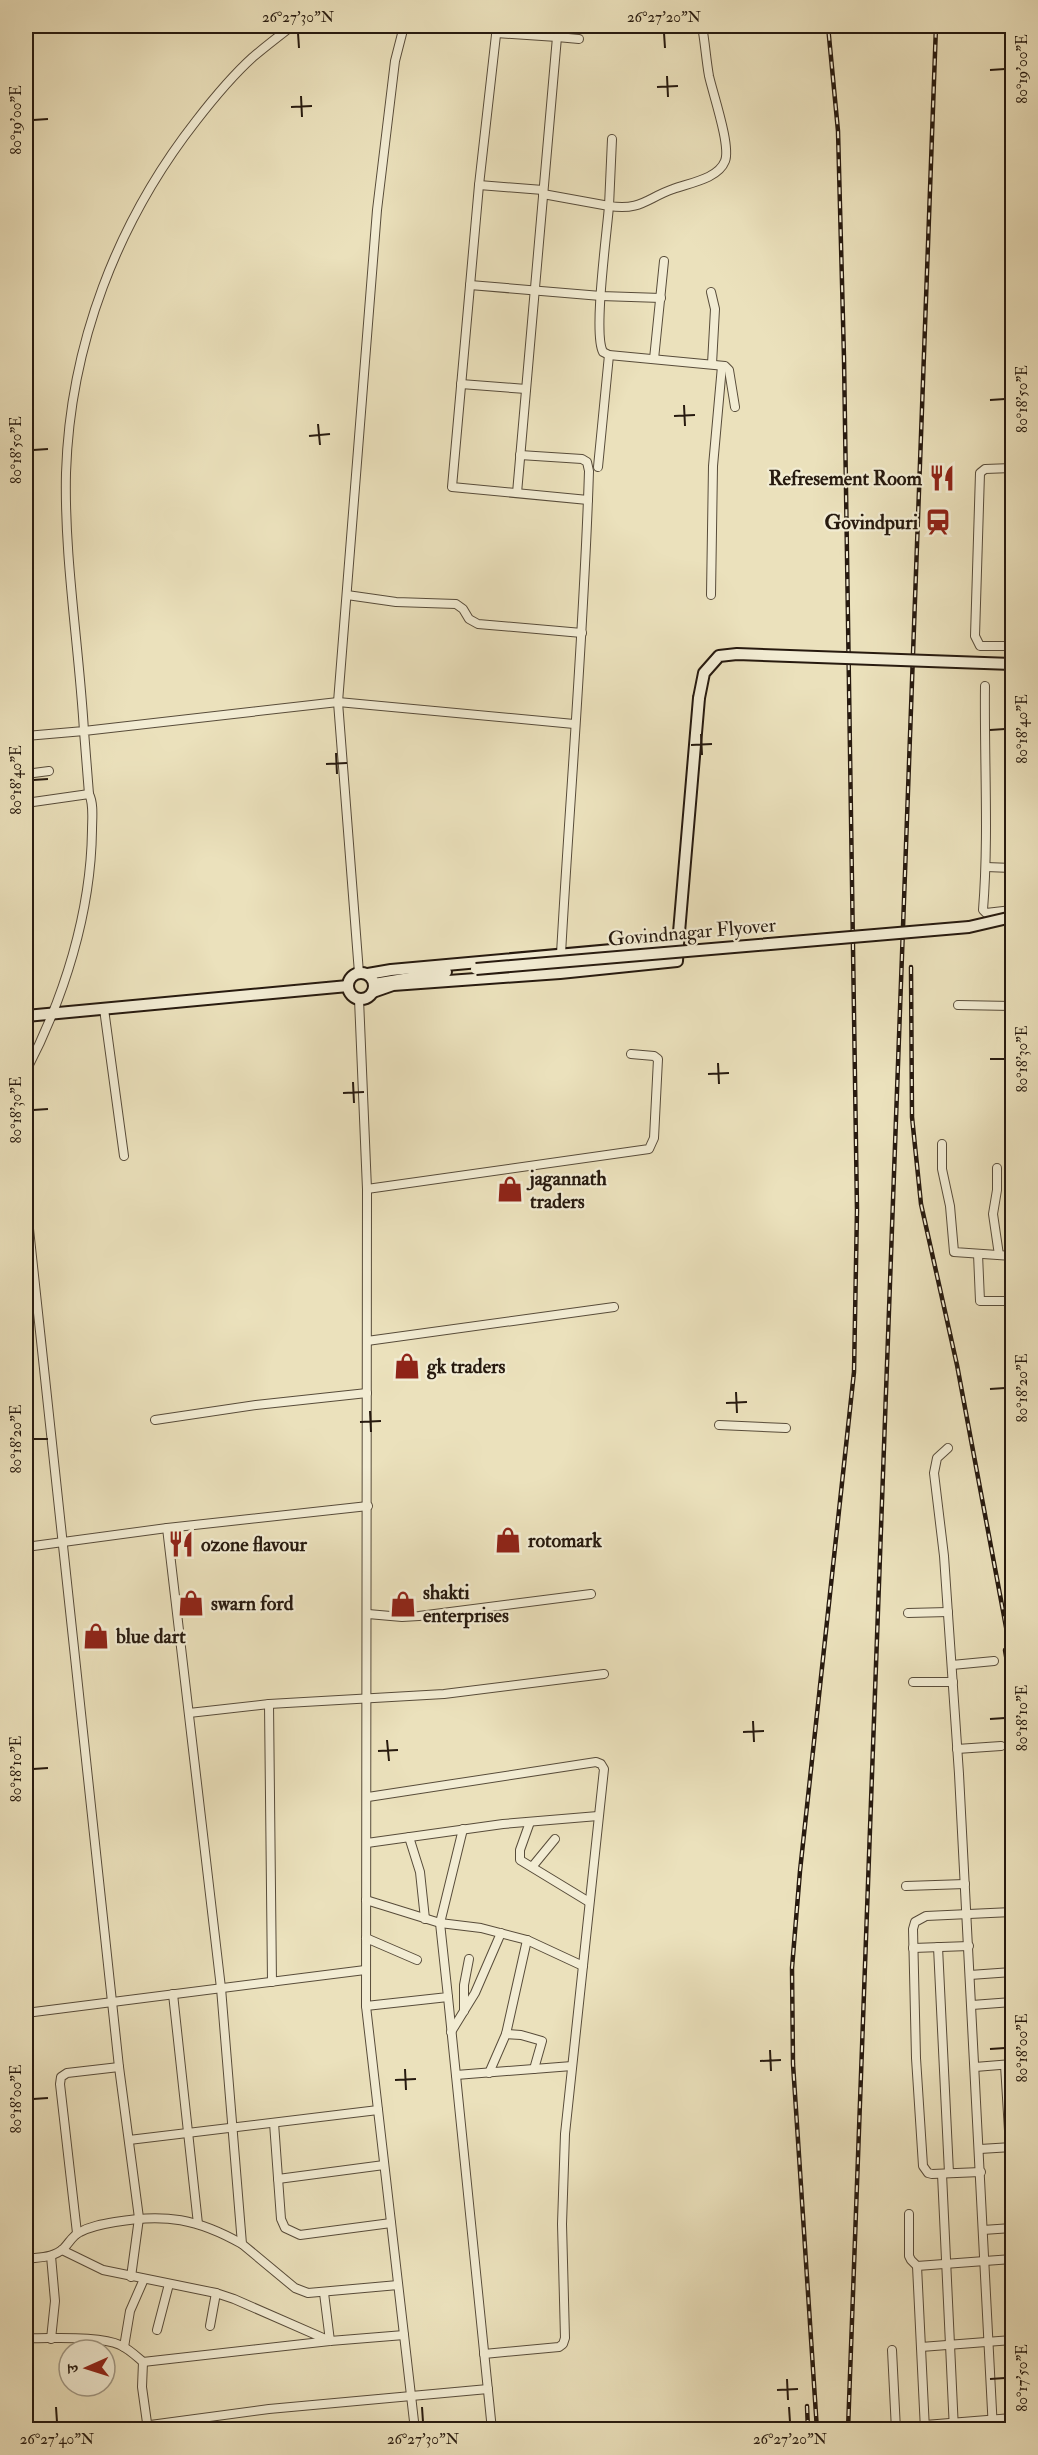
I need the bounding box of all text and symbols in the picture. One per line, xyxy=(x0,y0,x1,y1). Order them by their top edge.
text: 26°27'30"N xyxy=(262,8,335,27)
text: 26°27'20"N xyxy=(627,8,702,27)
text: 80°19'00"E xyxy=(1013,34,1032,104)
text: 80°19'00"E xyxy=(7,85,26,155)
text: 80°18'50"E xyxy=(1013,365,1032,433)
text: 80°18'50"E xyxy=(7,416,26,484)
restaurant icon: Refresement Room xyxy=(927,463,957,493)
place label: Refresement Room xyxy=(768,466,922,491)
station icon: Govindpuri xyxy=(923,507,953,537)
place label: Govindpuri xyxy=(825,510,919,536)
text: 80°18'40"E xyxy=(1013,694,1032,764)
text: 80°18'40"E xyxy=(7,745,26,815)
street label: Govindnagar Flyover xyxy=(607,912,778,952)
text: 80°18'30"E xyxy=(1013,1025,1032,1093)
text: 80°18'30"E xyxy=(7,1076,26,1144)
place label: jagannath traders xyxy=(526,1166,607,1214)
shop icon: jagannath traders xyxy=(495,1174,525,1204)
shop icon: gk traders xyxy=(392,1351,422,1381)
text: 80°18'20"E xyxy=(1013,1353,1032,1422)
place label: gk traders xyxy=(426,1354,505,1380)
text: 80°18'20"E xyxy=(7,1404,26,1473)
shop icon: rotomark xyxy=(493,1525,523,1555)
place label: rotomark xyxy=(527,1528,602,1553)
restaurant icon: ozone flavour xyxy=(166,1529,196,1559)
place label: ozone flavour xyxy=(201,1532,308,1557)
place label: shakti enterprises xyxy=(423,1580,509,1629)
shop icon: swarn ford xyxy=(176,1588,206,1618)
shop icon: shakti enterprises xyxy=(388,1589,418,1619)
place label: swarn ford xyxy=(211,1591,294,1616)
shop icon: blue dart xyxy=(81,1621,111,1651)
place label: blue dart xyxy=(115,1624,186,1649)
text: 80°18'10"E xyxy=(1013,1685,1032,1751)
text: 80°18'10"E xyxy=(7,1736,26,1802)
text: 80°18'00"E xyxy=(1013,2013,1032,2083)
text: 80°18'00"E xyxy=(7,2064,26,2134)
north arrow xyxy=(57,2338,117,2398)
text: 80°17'50"E xyxy=(1013,2344,1032,2412)
text: उ xyxy=(63,2362,83,2374)
text: 26°27'40"N xyxy=(20,2430,95,2449)
text: 26°27'30"N xyxy=(387,2430,460,2449)
text: 26°27'20"N xyxy=(753,2430,828,2449)

